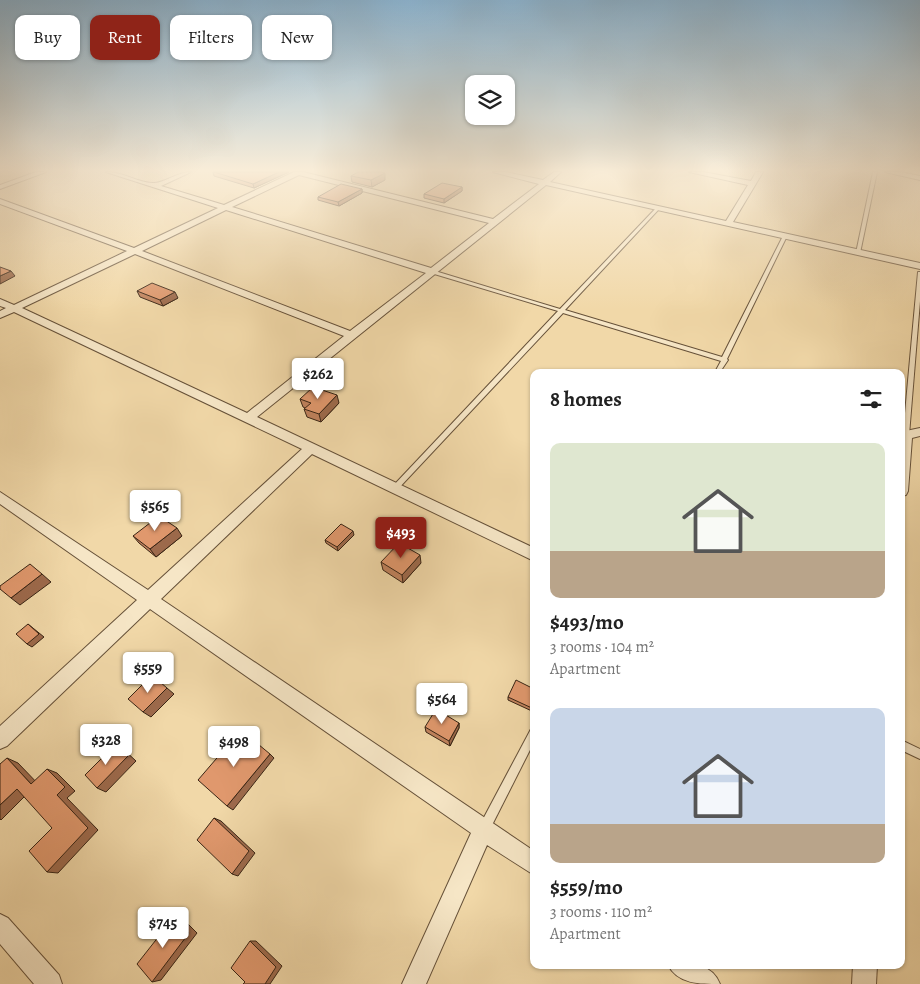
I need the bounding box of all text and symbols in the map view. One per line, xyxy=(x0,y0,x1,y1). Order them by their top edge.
chip: Buy xyxy=(15,15,80,60)
chip: Rent xyxy=(90,15,160,60)
chip: Filters xyxy=(170,15,252,60)
chip: New xyxy=(262,15,332,60)
map controls xyxy=(465,75,515,125)
button: layers xyxy=(465,75,515,125)
pin: $262 xyxy=(288,358,348,400)
text: $262 xyxy=(303,363,333,385)
text: 8 homes xyxy=(550,385,622,413)
icon: filters xyxy=(857,385,885,413)
icon: home xyxy=(673,476,763,566)
pin: $565 xyxy=(125,490,185,532)
text: $565 xyxy=(141,495,169,517)
pin: $493 xyxy=(371,516,431,559)
text: $493 xyxy=(386,522,416,544)
text: $493/mo xyxy=(550,608,624,636)
text: 3 rooms · 104 m² xyxy=(550,636,654,658)
pin: $559 xyxy=(118,652,178,694)
text: $559 xyxy=(134,657,162,679)
text: Apartment xyxy=(550,658,621,680)
pin: $564 xyxy=(412,682,472,725)
text: $564 xyxy=(427,688,457,710)
pin: $328 xyxy=(76,724,136,766)
pin: $498 xyxy=(204,726,264,768)
text: $328 xyxy=(91,729,121,751)
text: $498 xyxy=(219,731,249,753)
icon: home xyxy=(673,741,763,831)
text: $559/mo xyxy=(550,873,623,901)
text: 3 rooms · 110 m² xyxy=(550,901,652,923)
pin: $745 xyxy=(133,906,193,949)
text: $745 xyxy=(149,912,177,934)
text: Apartment xyxy=(550,923,621,945)

